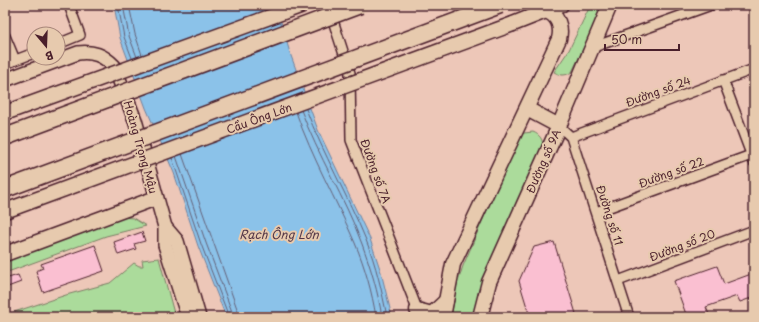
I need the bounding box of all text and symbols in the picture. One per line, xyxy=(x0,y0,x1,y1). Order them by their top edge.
north arrow xyxy=(26,26,66,66)
scale bar xyxy=(605,26,679,52)
text: 50 m xyxy=(611,30,642,48)
text: B xyxy=(43,47,56,65)
street label: Đường số 24 xyxy=(623,71,693,111)
street label: Cầu Ông Lớn xyxy=(224,98,294,138)
street label: Hoàng Trọng Mậu xyxy=(120,99,162,195)
street label: Đường số 9A xyxy=(521,126,565,196)
street label: Đường số 7A xyxy=(356,136,396,206)
street label: Đường số 22 xyxy=(636,152,706,192)
street label: Đường số 11 xyxy=(592,183,628,247)
water label: Rạch Ông Lớn xyxy=(239,225,319,243)
street label: Đường số 20 xyxy=(647,225,717,265)

